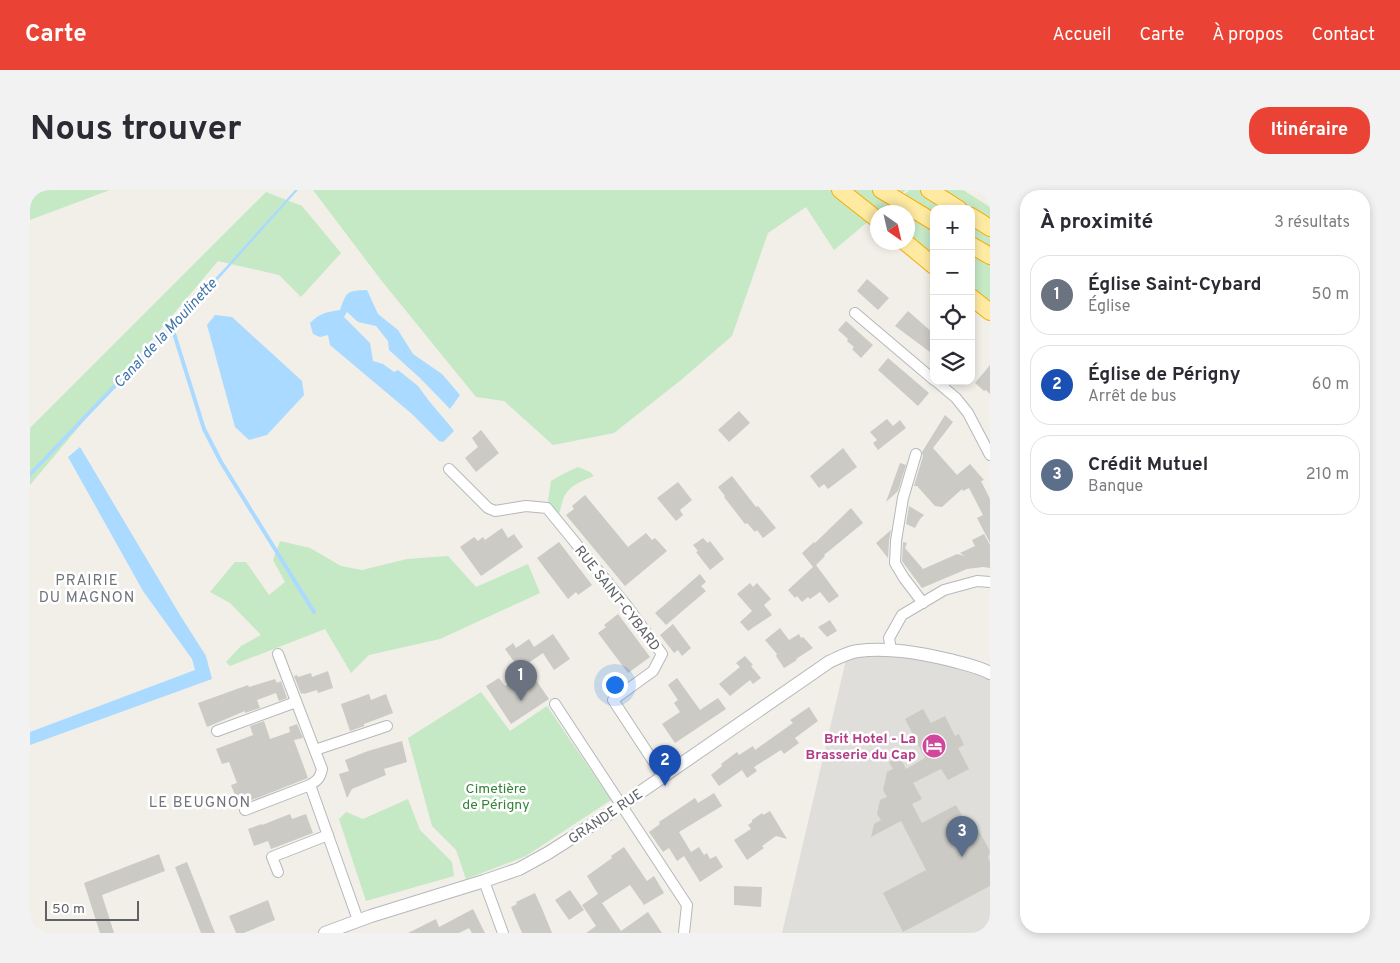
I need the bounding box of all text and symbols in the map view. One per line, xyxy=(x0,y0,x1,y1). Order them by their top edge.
text: Carte xyxy=(25,20,87,50)
text: Accueil xyxy=(1052,24,1111,47)
text: Carte xyxy=(1139,24,1184,47)
text: À propos xyxy=(1212,24,1283,47)
text: Contact xyxy=(1311,24,1375,47)
button: Itinéraire xyxy=(1249,107,1370,154)
text: Nous trouver xyxy=(30,108,242,152)
north arrow xyxy=(870,205,915,250)
map controls xyxy=(930,205,975,385)
button: + xyxy=(930,205,975,250)
text: À proximité xyxy=(1040,209,1153,236)
text: 3 résultats xyxy=(1274,213,1350,233)
button: − xyxy=(930,250,975,295)
text: Église Saint-Cybard xyxy=(1088,273,1262,297)
water label: Canal de la Moulinette xyxy=(110,275,222,393)
text: 1 xyxy=(1054,285,1060,305)
text: 50 m xyxy=(1312,285,1349,305)
button: locate xyxy=(930,295,975,340)
text: Église xyxy=(1088,297,1130,317)
button: layers xyxy=(930,340,975,385)
text: Église de Périgny xyxy=(1088,363,1240,387)
text: 2 xyxy=(1052,375,1062,395)
text: 60 m xyxy=(1312,375,1349,395)
text: Arrêt de bus xyxy=(1088,387,1177,407)
text: Crédit Mutuel xyxy=(1088,453,1208,477)
text: 3 xyxy=(1052,465,1062,485)
text: 210 m xyxy=(1306,465,1349,485)
text: Banque xyxy=(1088,477,1143,497)
street label: RUE SAINT-CYBARD xyxy=(570,543,663,655)
district label: PRAIRIE DU MAGNON xyxy=(39,572,135,608)
pin: 1 xyxy=(505,660,537,701)
your location xyxy=(602,672,628,698)
place label: Brit Hotel - La Brasserie du Cap xyxy=(806,731,916,764)
hotel icon: Brit Hotel - La Brasserie du Cap xyxy=(921,733,947,759)
pin: 2 xyxy=(649,745,681,786)
park label: Cimetière de Périgny xyxy=(462,781,530,814)
street label: GRANDE RUE xyxy=(565,786,646,848)
district label: LE BEUGNON xyxy=(149,794,251,813)
pin: 3 xyxy=(946,816,978,857)
scale bar xyxy=(45,898,139,921)
text: 50 m xyxy=(52,901,85,918)

